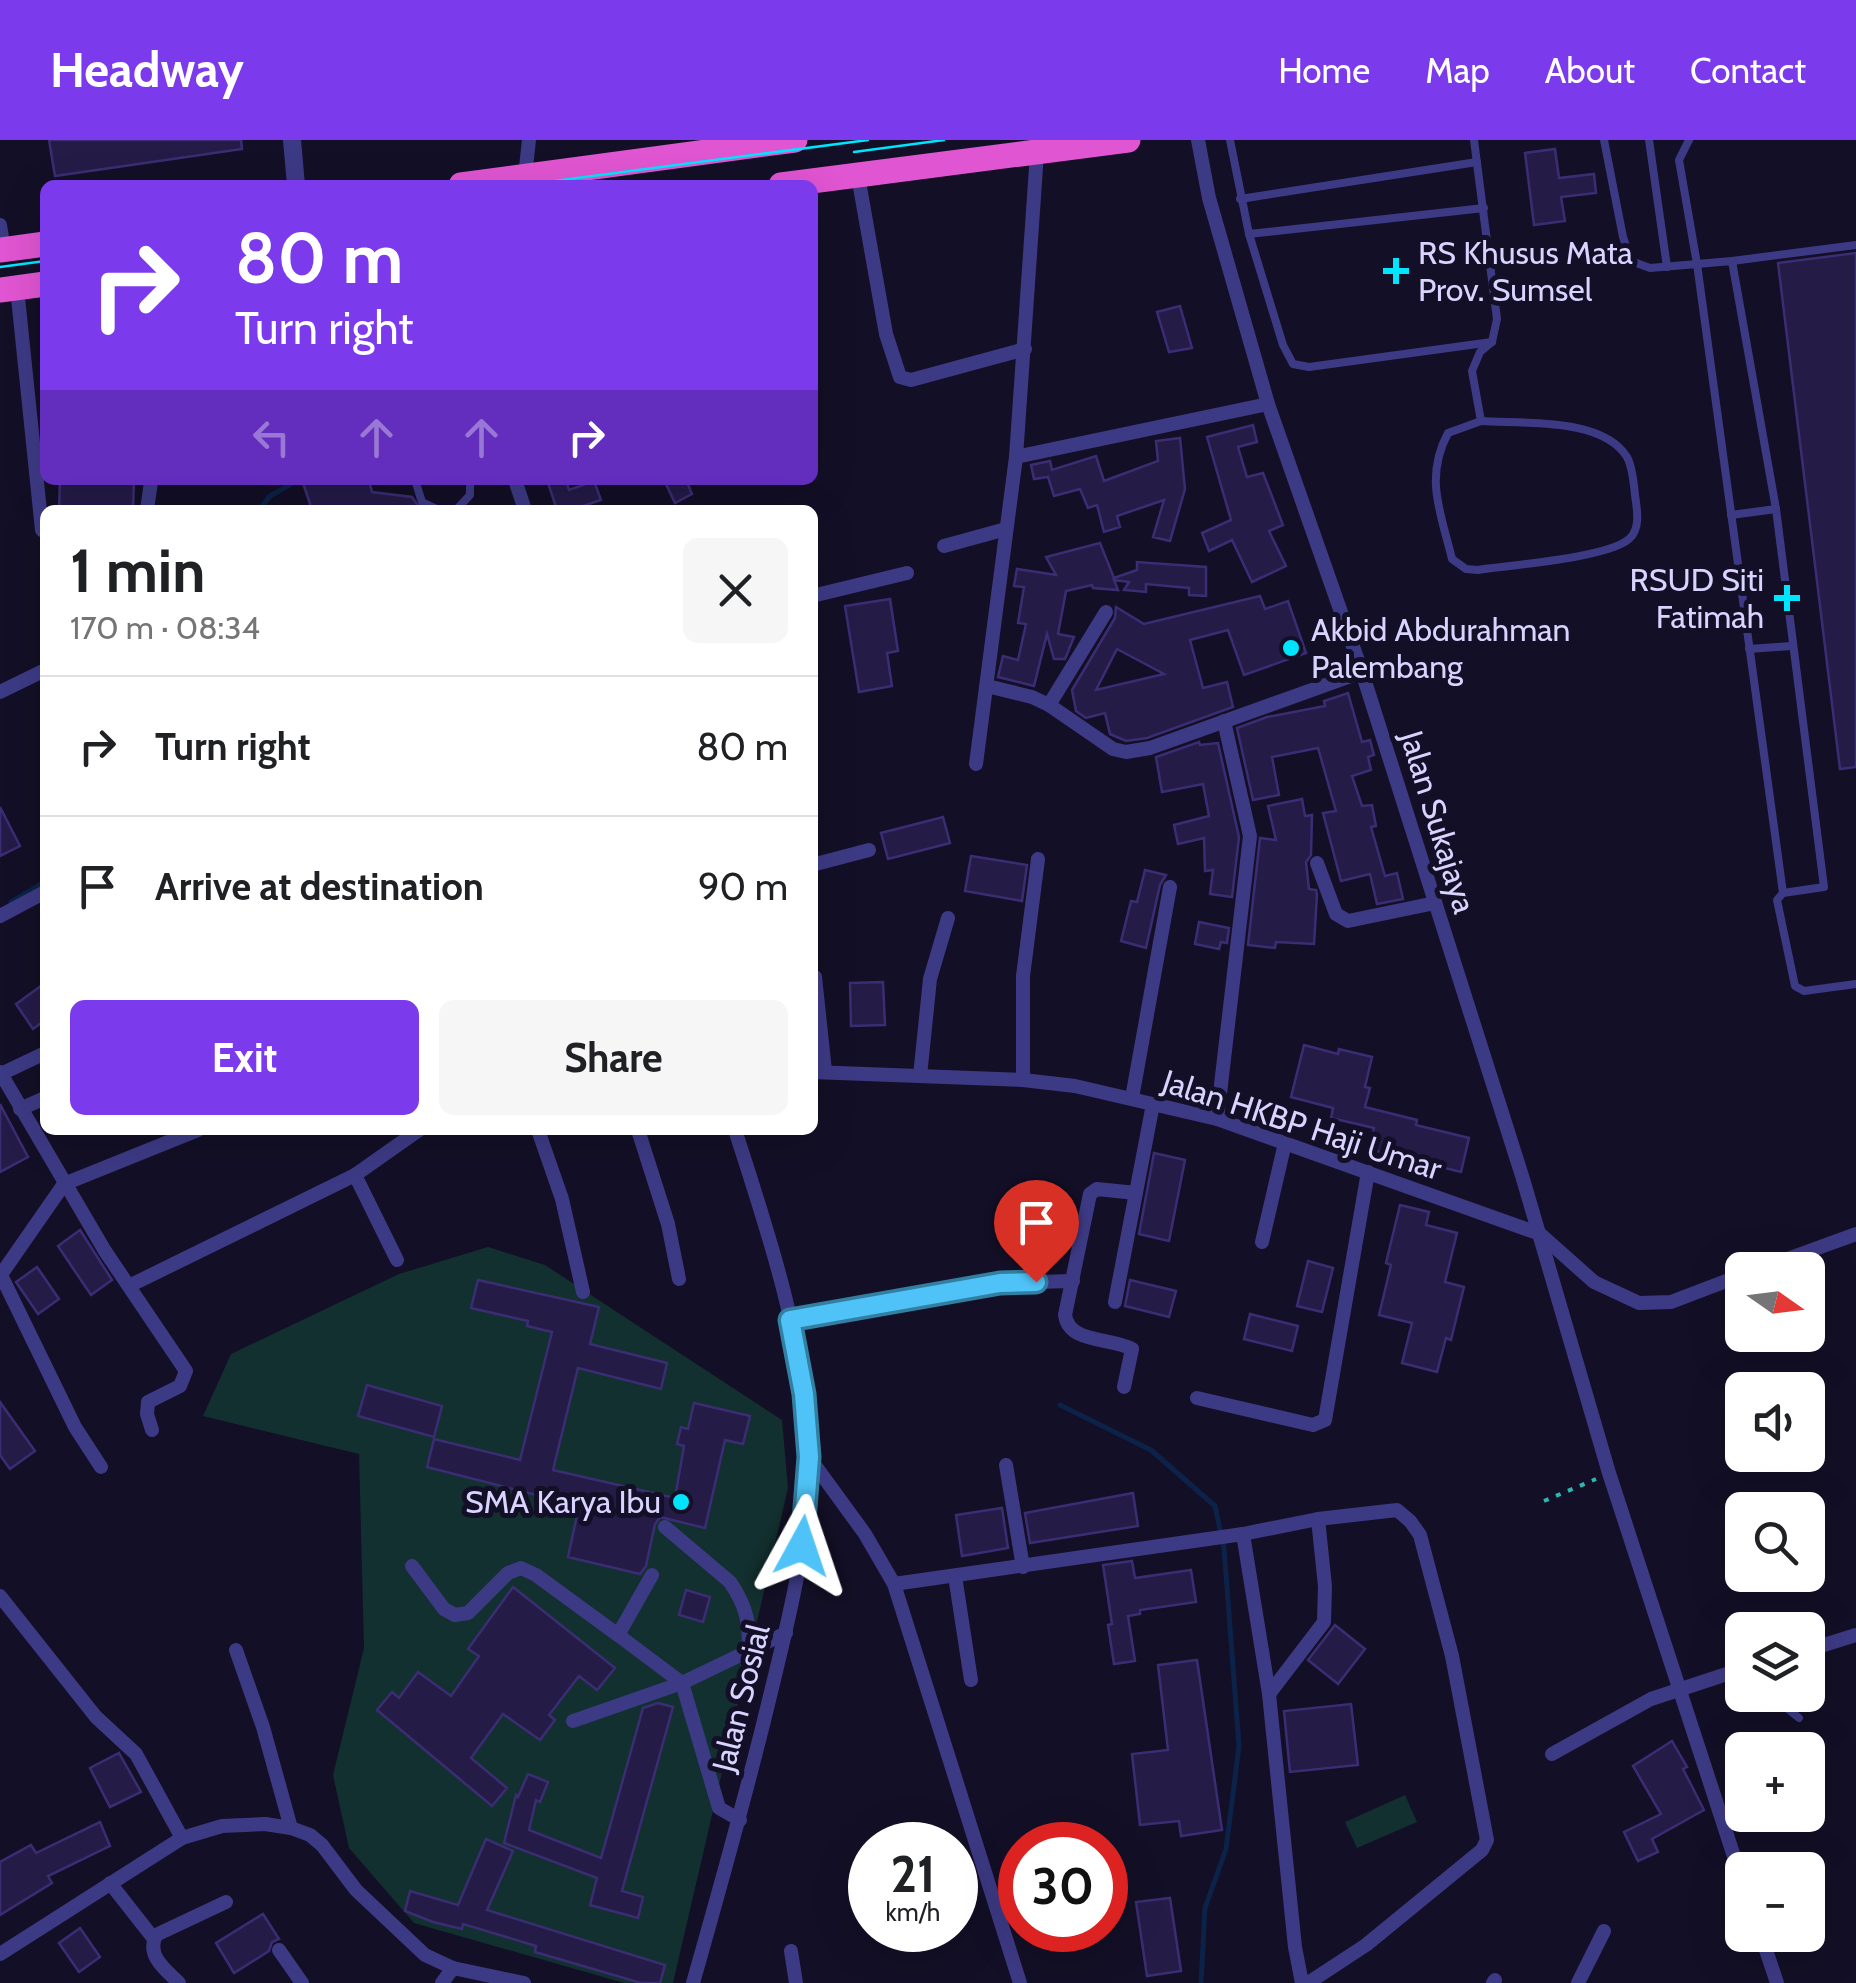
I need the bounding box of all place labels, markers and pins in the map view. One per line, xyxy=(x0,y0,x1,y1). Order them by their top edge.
place label: RS Khusus Mata Prov. Sumsel xyxy=(1418,233,1633,309)
marker: RS Khusus Mata Prov. Sumsel xyxy=(1383,258,1409,284)
place label: RSUD Siti Fatimah xyxy=(1630,560,1764,636)
marker: RSUD Siti Fatimah xyxy=(1774,585,1800,611)
place label: Akbid Abdurahman Palembang xyxy=(1311,610,1570,686)
marker: Akbid Abdurahman Palembang xyxy=(1280,637,1302,659)
pin xyxy=(994,1180,1079,1283)
place label: SMA Karya Ibu xyxy=(465,1482,661,1521)
marker: SMA Karya Ibu xyxy=(670,1491,692,1513)

